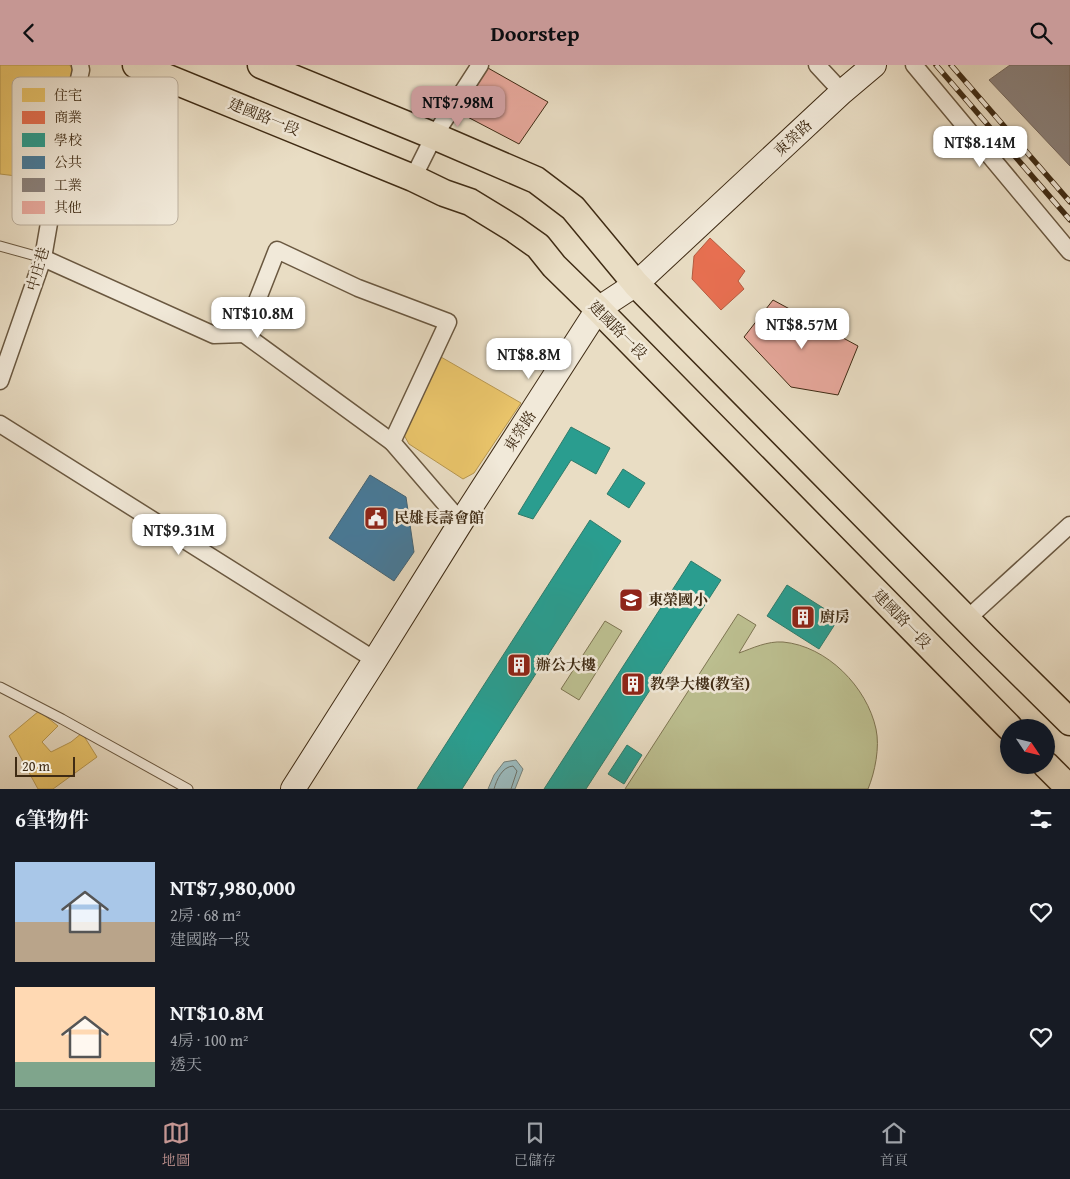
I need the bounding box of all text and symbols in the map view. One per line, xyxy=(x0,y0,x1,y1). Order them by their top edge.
text: Doorstep xyxy=(491,17,579,49)
icon: back xyxy=(15,19,43,47)
icon: search xyxy=(1027,19,1055,47)
legend xyxy=(12,77,178,225)
text: 住宅 xyxy=(54,85,82,105)
pin: NT$7.98M xyxy=(406,85,510,128)
text: NT$7.98M xyxy=(422,90,494,114)
street label: 建國路一段 xyxy=(225,93,303,140)
text: 商業 xyxy=(54,107,82,127)
street label: 東榮路 xyxy=(769,115,816,161)
pin: NT$8.14M xyxy=(928,126,1032,168)
text: 學校 xyxy=(54,130,82,150)
text: NT$8.14M xyxy=(944,130,1016,154)
text: 公共 xyxy=(54,152,82,172)
text: 工業 xyxy=(54,175,82,195)
text: 其他 xyxy=(54,197,82,217)
street label: 中庄巷 xyxy=(21,244,54,293)
street label: 建國路一段 xyxy=(584,296,652,364)
pin: NT$10.8M xyxy=(206,297,310,339)
text: NT$10.8M xyxy=(222,301,294,325)
pin: NT$8.57M xyxy=(750,307,854,350)
text: NT$8.57M xyxy=(766,312,838,336)
pin: NT$8.8M xyxy=(483,337,575,380)
text: NT$8.8M xyxy=(497,342,561,366)
street label: 東榮路 xyxy=(499,406,541,455)
public building icon: 民雄長壽會館 xyxy=(363,505,389,531)
place label: 民雄長壽會館 xyxy=(394,507,484,528)
pin: NT$9.31M xyxy=(127,513,231,556)
text: NT$9.31M xyxy=(143,518,215,542)
street label: 建國路一段 xyxy=(869,584,936,653)
school or university icon: 東榮國小 xyxy=(618,587,644,613)
place label: 東榮國小 xyxy=(648,589,708,610)
building icon: 廚房 xyxy=(790,604,816,630)
place label: 廚房 xyxy=(820,606,850,627)
building icon: 辦公大樓 xyxy=(506,652,532,678)
place label: 辦公大樓 xyxy=(536,654,596,675)
building icon: 教學大樓(教室) xyxy=(620,671,646,697)
place label: 教學大樓(教室) xyxy=(650,673,750,694)
north arrow xyxy=(1000,719,1055,774)
map controls xyxy=(1000,719,1055,774)
scale bar xyxy=(15,754,75,777)
text: 20 m xyxy=(22,756,50,776)
text: 6筆物件 xyxy=(15,804,89,835)
icon: filters xyxy=(1027,805,1055,833)
text: NT$7,980,000 xyxy=(170,872,295,903)
icon: home xyxy=(55,882,115,942)
icon: heart xyxy=(1027,898,1055,926)
text: 2房 · 68 m² xyxy=(170,903,241,927)
text: 建國路一段 xyxy=(170,927,250,951)
text: NT$10.8M xyxy=(170,997,264,1028)
icon: home xyxy=(55,1007,115,1067)
icon: heart xyxy=(1027,1023,1055,1051)
text: 4房 · 100 m² xyxy=(170,1028,249,1052)
text: 透天 xyxy=(170,1052,202,1076)
tab: 地圖 xyxy=(162,1119,190,1170)
tab: 已儲存 xyxy=(514,1119,556,1170)
tab: 首頁 xyxy=(880,1119,908,1170)

